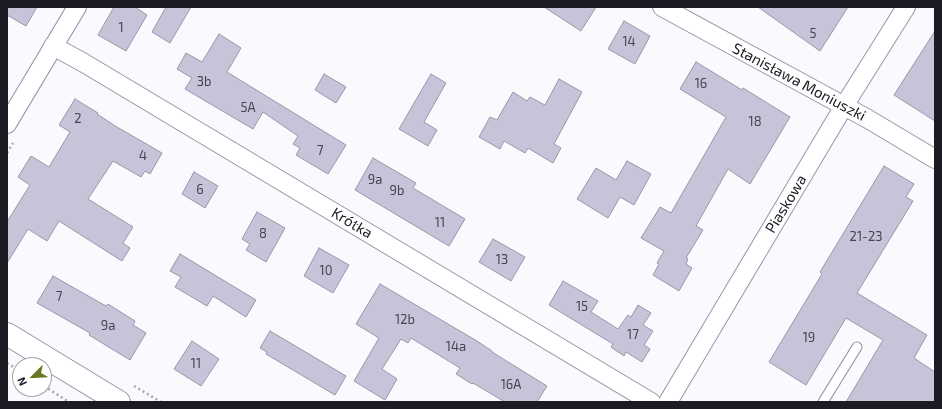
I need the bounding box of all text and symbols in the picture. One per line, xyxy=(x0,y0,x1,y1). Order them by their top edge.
house number: 1 xyxy=(118,20,124,36)
house number: 5 xyxy=(810,26,816,42)
house number: 14 xyxy=(622,34,636,50)
street label: Stanisława Moniuszki xyxy=(729,39,869,125)
house number: 3b xyxy=(197,74,211,90)
house number: 16 xyxy=(695,76,707,92)
house number: 5A xyxy=(240,100,256,116)
house number: 2 xyxy=(74,111,82,127)
house number: 18 xyxy=(748,114,762,130)
house number: 7 xyxy=(317,143,323,159)
house number: 4 xyxy=(139,148,147,164)
house number: 9a xyxy=(368,172,382,188)
street label: Piaskowa xyxy=(762,172,810,236)
house number: 6 xyxy=(196,182,204,198)
house number: 9b xyxy=(390,183,404,199)
street label: Krótka xyxy=(328,204,376,242)
house number: 11 xyxy=(435,215,445,231)
house number: 8 xyxy=(259,226,267,242)
house number: 21-23 xyxy=(850,229,882,245)
house number: 13 xyxy=(496,252,508,268)
house number: 10 xyxy=(319,263,333,279)
house number: 7 xyxy=(56,289,62,305)
house number: 15 xyxy=(576,299,588,315)
house number: 12b xyxy=(395,312,415,328)
house number: 9a xyxy=(101,318,115,334)
house number: 17 xyxy=(627,327,639,343)
house number: 19 xyxy=(803,330,815,346)
house number: 14a xyxy=(446,339,466,355)
house number: 11 xyxy=(191,356,201,372)
north arrow xyxy=(12,357,52,397)
text: N xyxy=(14,375,29,388)
house number: 16A xyxy=(501,377,521,393)

